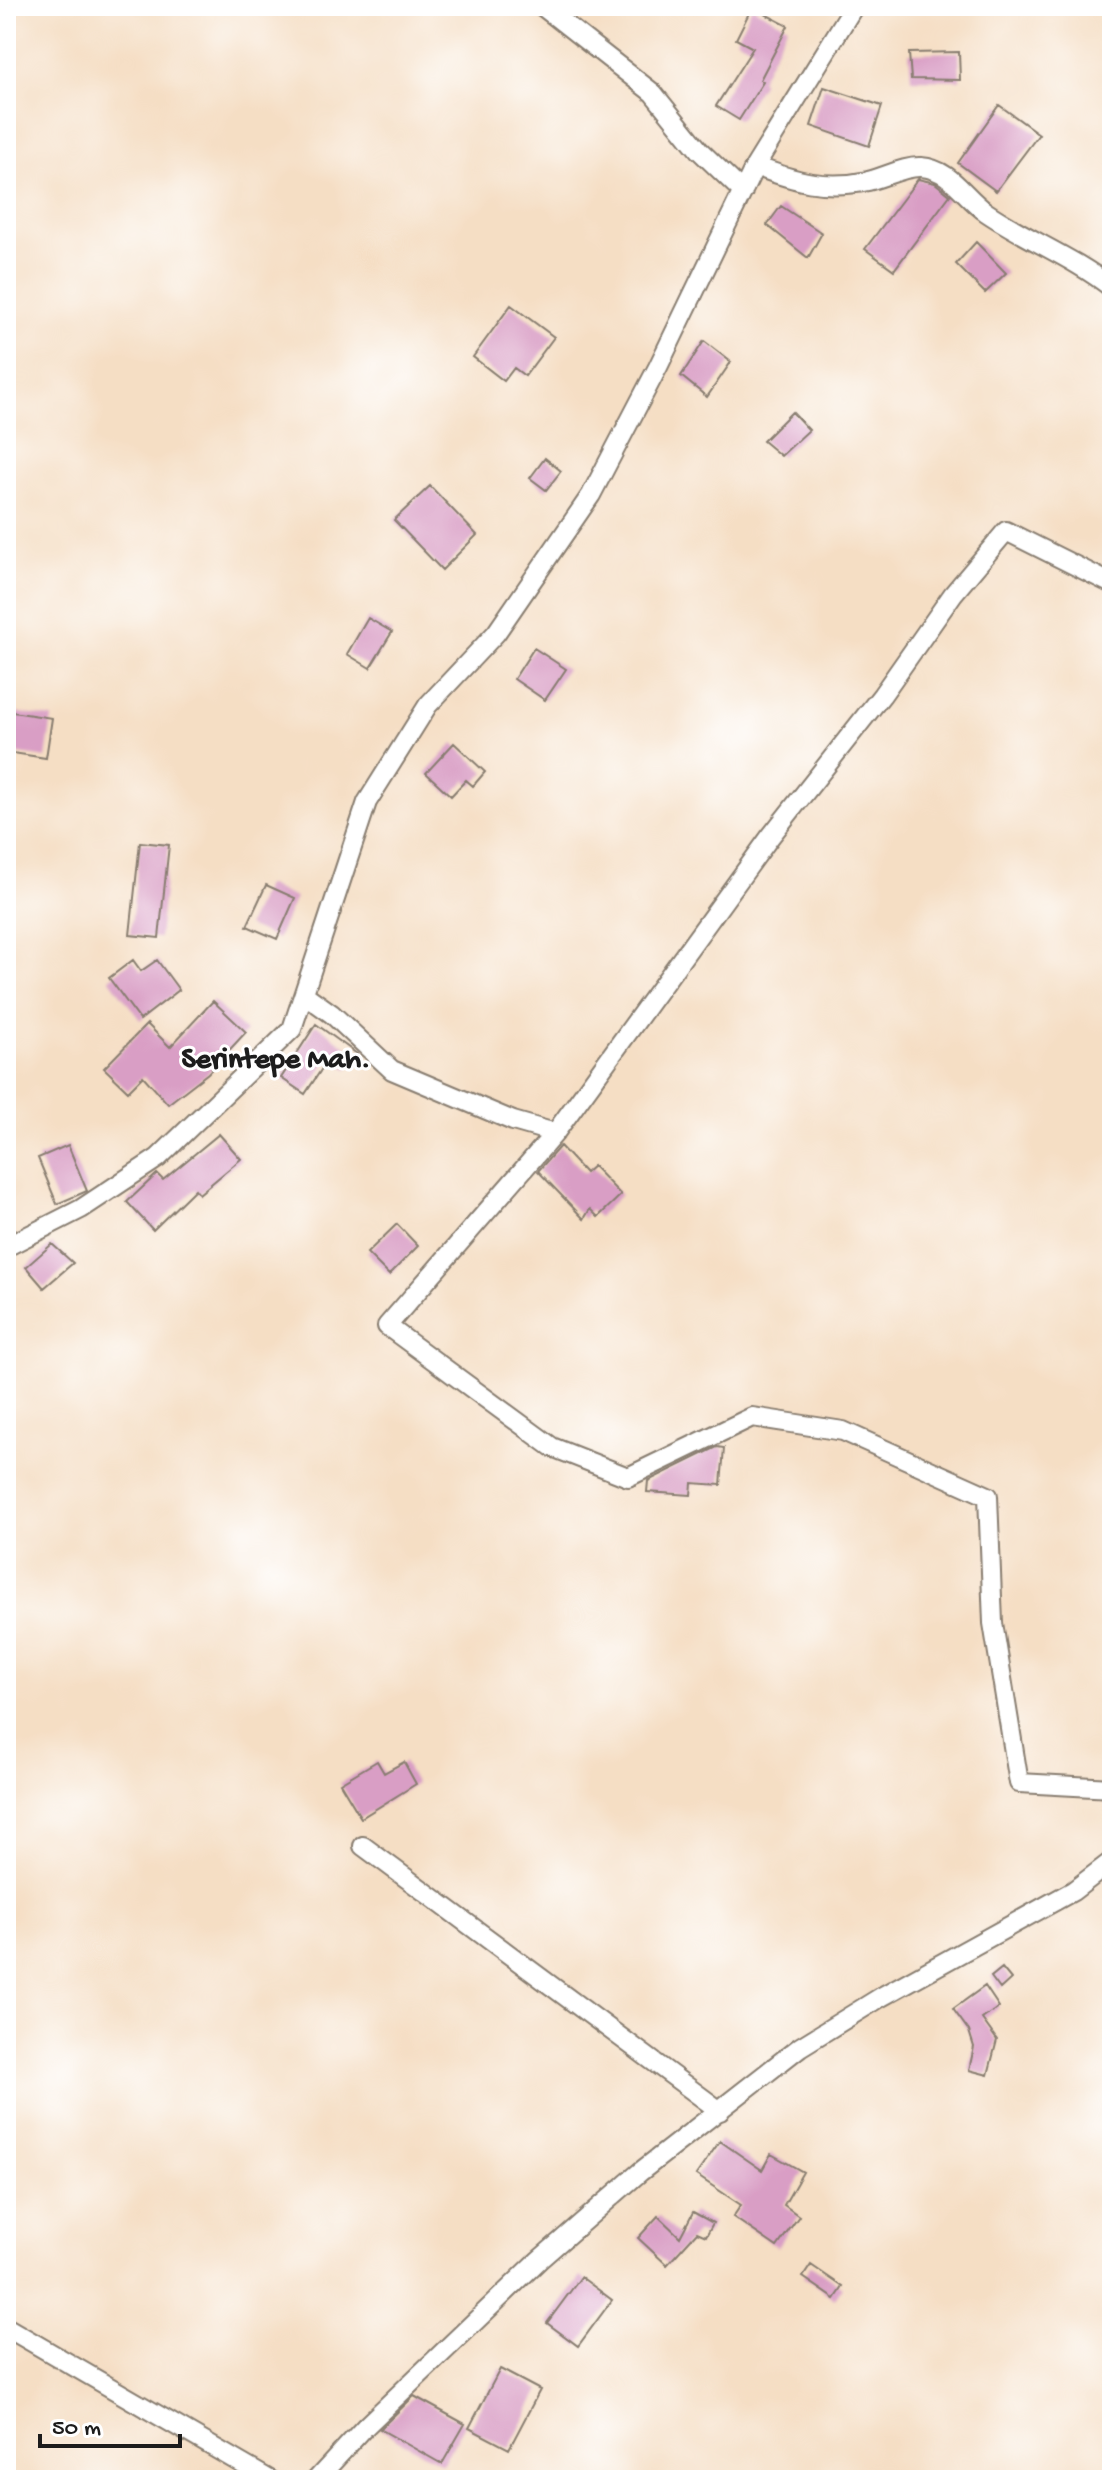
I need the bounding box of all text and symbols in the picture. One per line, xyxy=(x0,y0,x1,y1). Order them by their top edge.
district label: Serintepe Mah. xyxy=(182,1044,370,1079)
scale bar xyxy=(40,2398,180,2448)
text: 50 m xyxy=(52,2415,101,2444)

